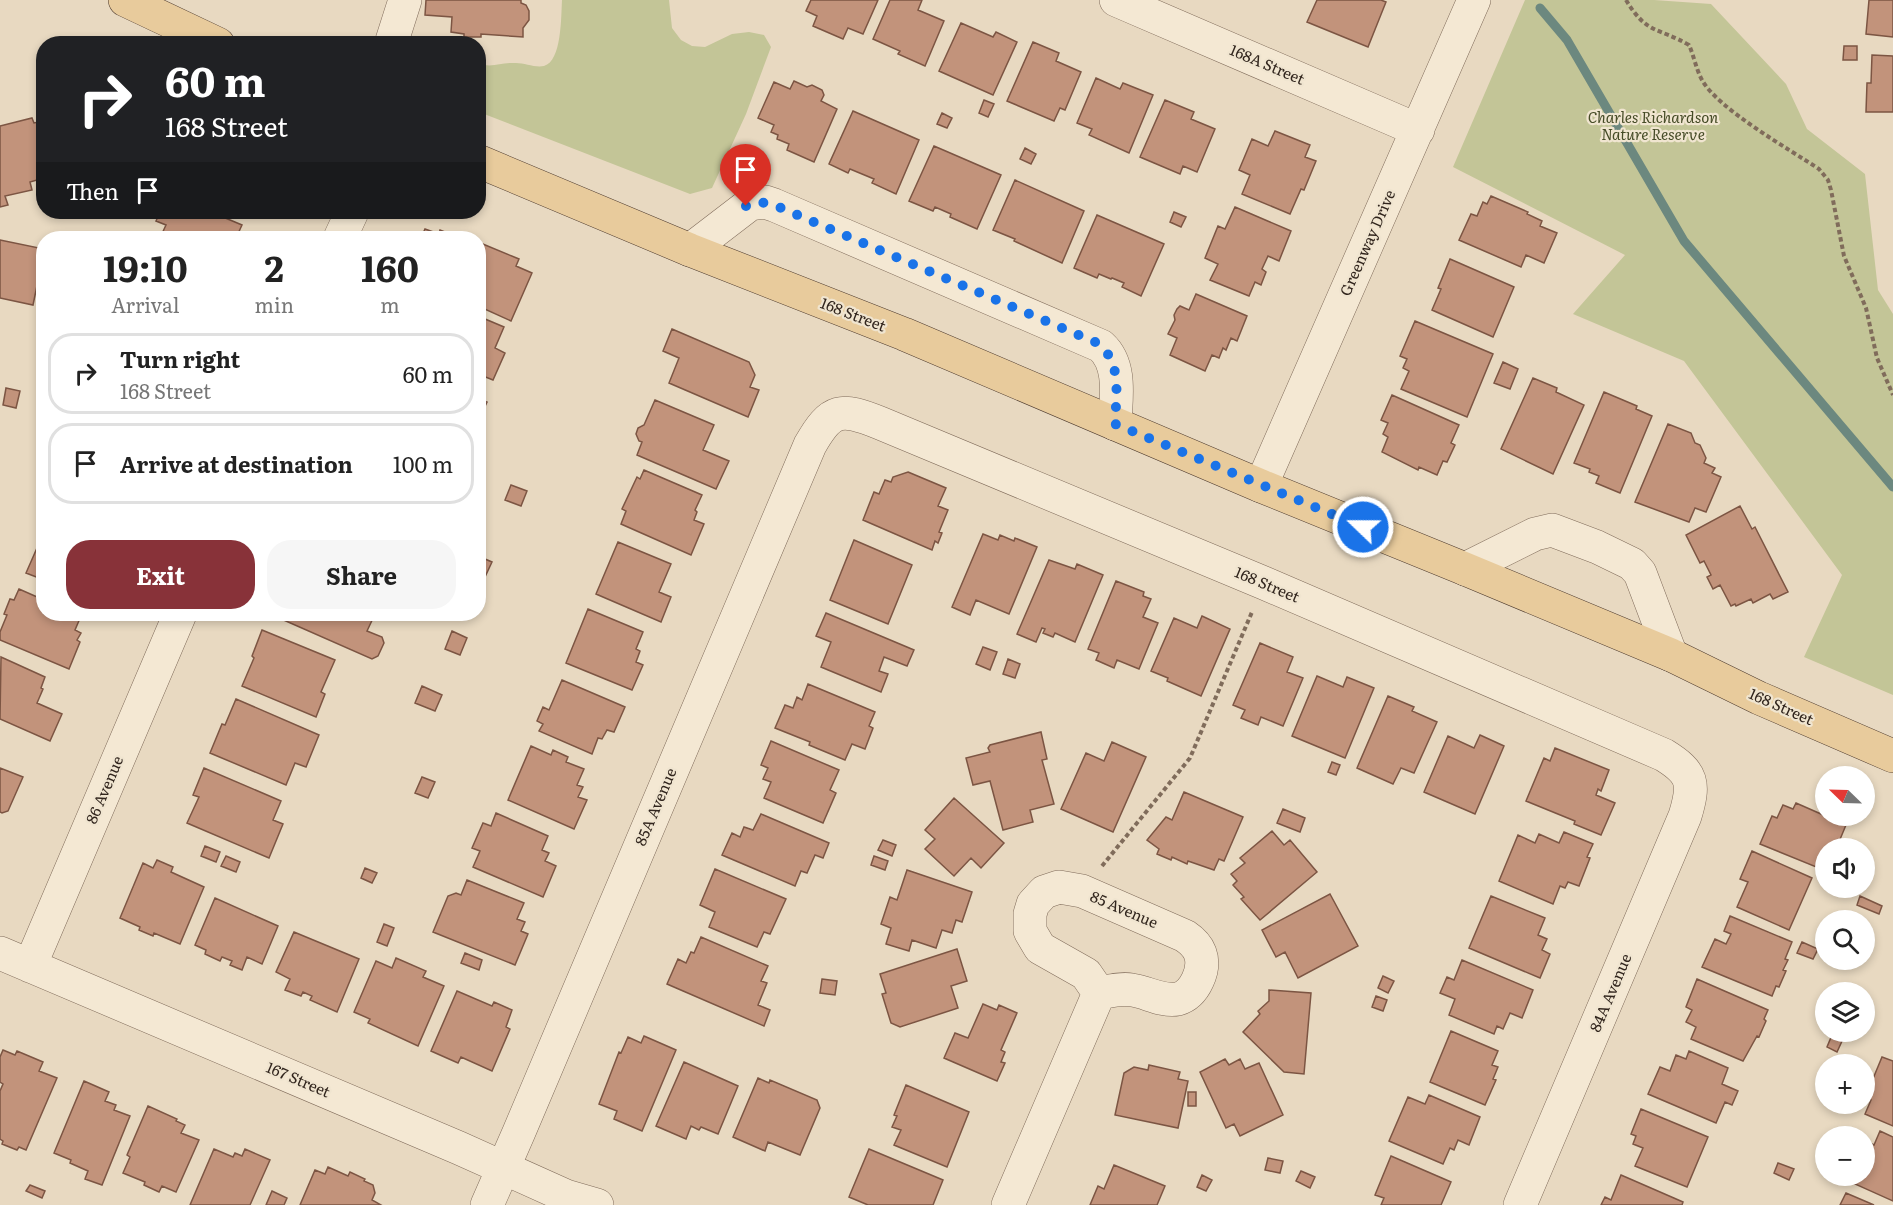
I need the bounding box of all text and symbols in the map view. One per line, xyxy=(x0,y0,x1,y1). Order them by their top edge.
street label: 168A Street xyxy=(1227,38,1309,90)
text: 60 m xyxy=(165,48,266,110)
icon: right xyxy=(66,60,144,138)
text: 168 Street xyxy=(165,105,288,145)
park label: Charles Richardson Nature Reserve xyxy=(1588,105,1718,145)
pin xyxy=(720,144,771,206)
icon: arrive xyxy=(729,153,762,186)
text: Then xyxy=(66,174,119,207)
icon: arrive xyxy=(131,174,164,207)
street label: Greenway Drive xyxy=(1333,185,1400,299)
text: 19:10 xyxy=(103,240,188,293)
text: 2 xyxy=(265,240,284,293)
text: 160 xyxy=(361,240,419,293)
text: Arrival xyxy=(111,289,179,319)
text: min xyxy=(255,289,294,319)
text: m xyxy=(380,289,400,319)
street label: 168 Street xyxy=(818,291,890,337)
text: Turn right xyxy=(120,342,240,375)
icon: right xyxy=(69,357,102,390)
text: 60 m xyxy=(403,357,453,390)
text: 168 Street xyxy=(120,375,211,405)
icon: arrive xyxy=(69,447,102,480)
text: Arrive at destination xyxy=(120,447,353,480)
text: 100 m xyxy=(393,447,453,480)
position arrow xyxy=(1331,495,1395,559)
button: Exit xyxy=(66,540,255,609)
button: Share xyxy=(267,540,456,609)
street label: 168 Street xyxy=(1232,560,1304,608)
street label: 168 Street xyxy=(1746,681,1818,730)
street label: 86 Avenue xyxy=(79,752,128,827)
street label: 85A Avenue xyxy=(628,764,681,849)
north arrow xyxy=(1815,766,1875,826)
map controls xyxy=(1815,766,1875,1186)
button: sound xyxy=(1815,838,1875,898)
street label: 85 Avenue xyxy=(1087,884,1162,933)
button: search xyxy=(1815,910,1875,970)
street label: 84A Avenue xyxy=(1583,949,1637,1035)
button: layers xyxy=(1815,982,1875,1042)
button: + xyxy=(1815,1054,1875,1114)
street label: 167 Street xyxy=(263,1055,334,1102)
button: − xyxy=(1815,1126,1875,1186)

